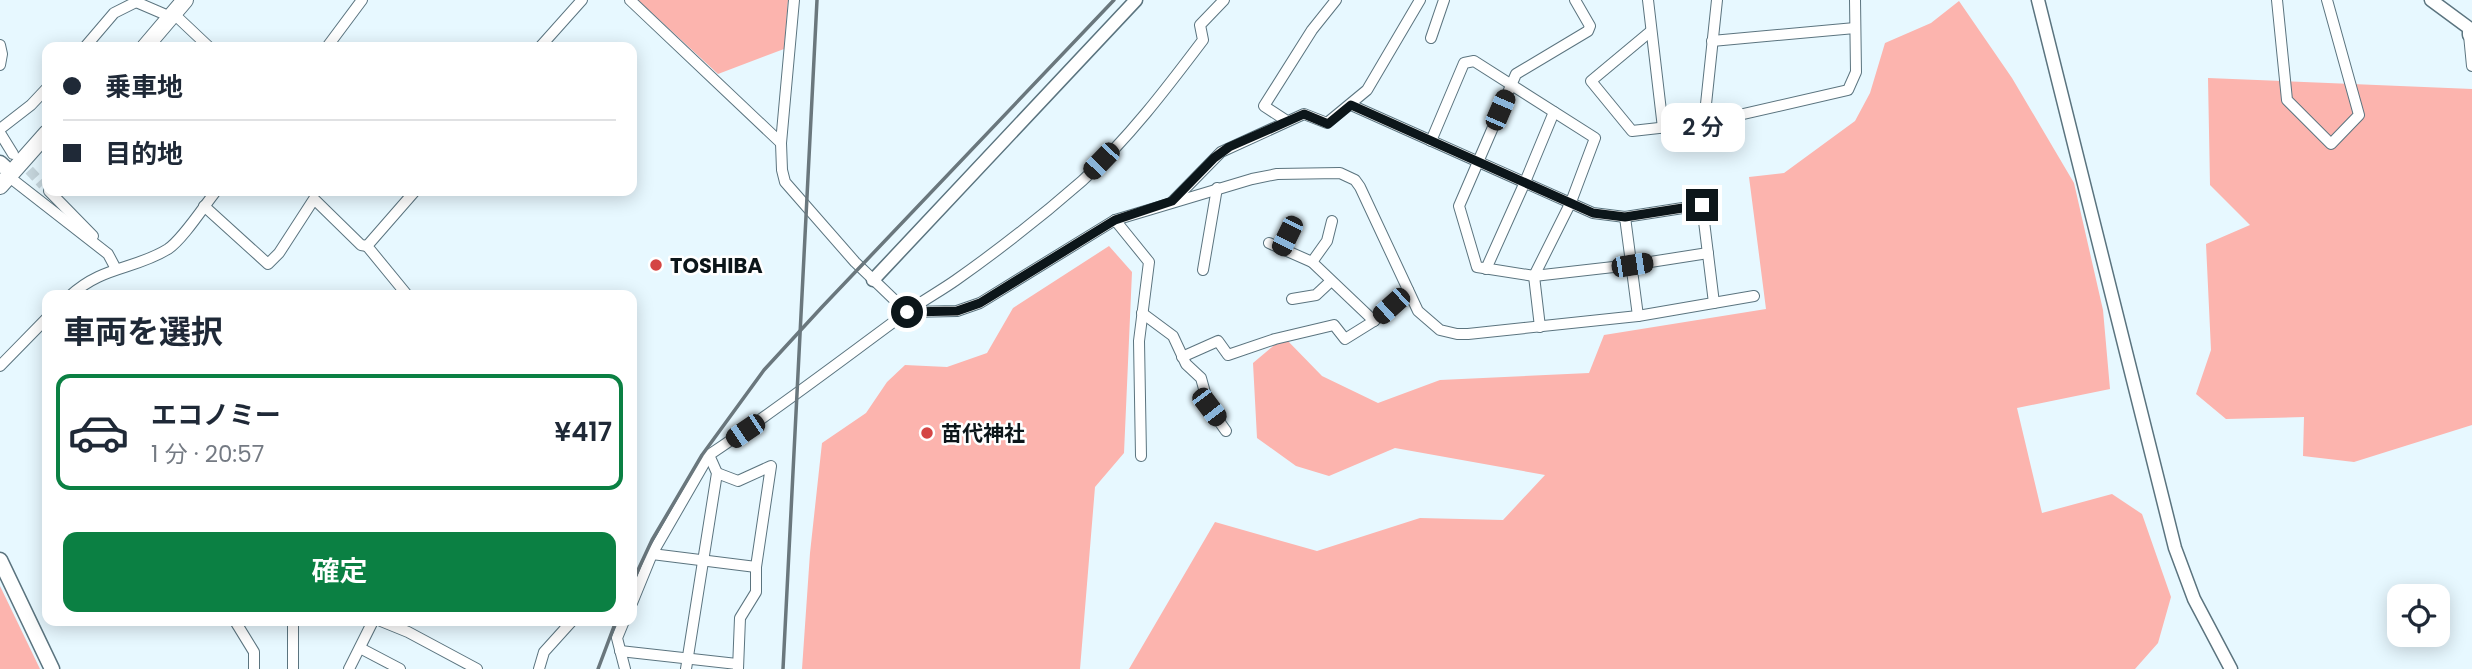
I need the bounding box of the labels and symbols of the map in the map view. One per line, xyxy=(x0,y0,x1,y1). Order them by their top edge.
car xyxy=(1483,87,1518,133)
callout: 2 分 xyxy=(1660,104,1744,152)
car xyxy=(1079,139,1124,183)
route end xyxy=(1686,189,1718,221)
car xyxy=(1269,213,1306,259)
place label: TOSHIBA xyxy=(670,251,763,280)
car xyxy=(1610,251,1655,279)
marker: TOSHIBA xyxy=(648,257,664,273)
car xyxy=(1369,284,1414,328)
route start xyxy=(891,296,923,328)
car xyxy=(1188,384,1231,430)
car xyxy=(722,411,769,451)
place label: 苗代神社 xyxy=(941,419,1025,448)
marker: 苗代神社 xyxy=(919,425,935,441)

